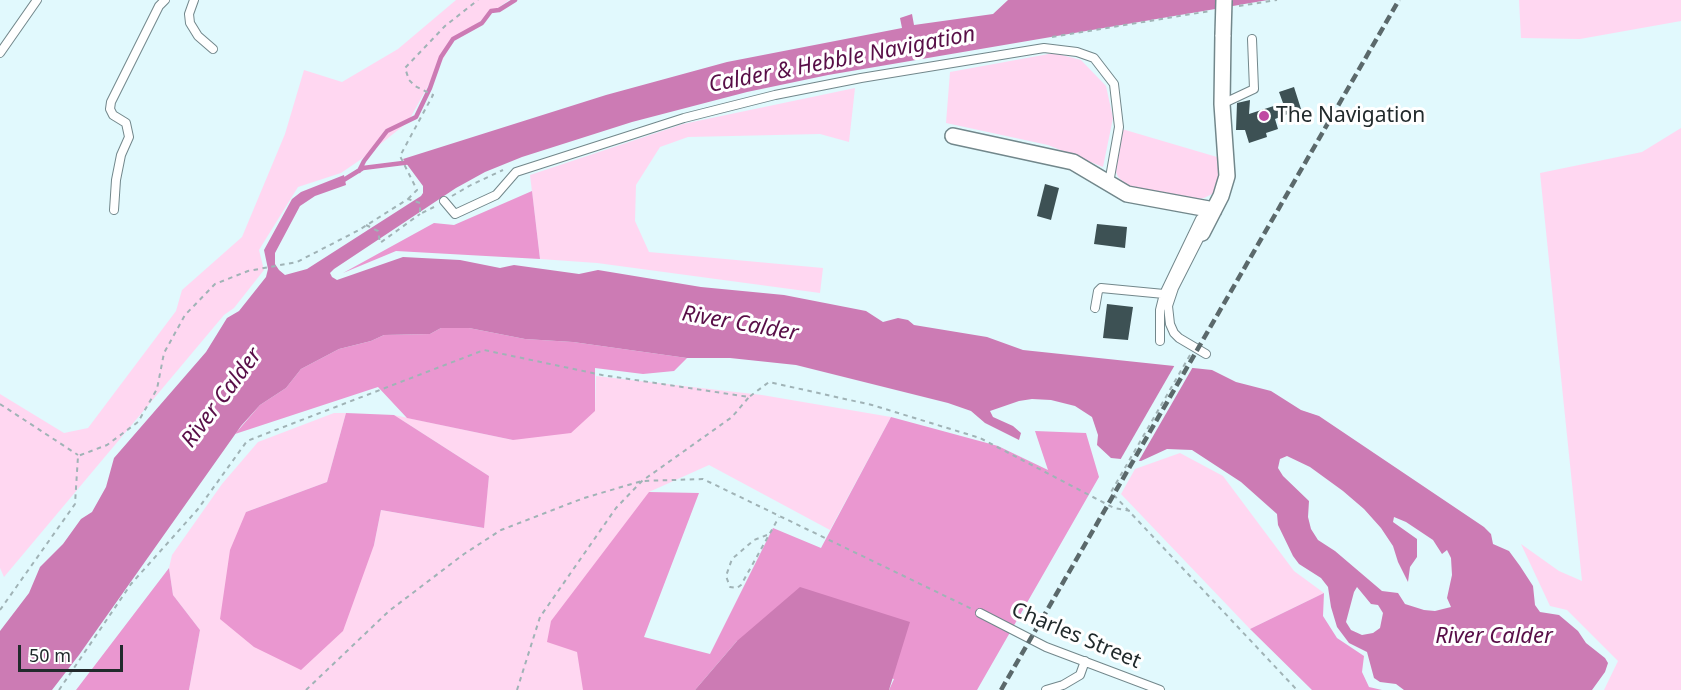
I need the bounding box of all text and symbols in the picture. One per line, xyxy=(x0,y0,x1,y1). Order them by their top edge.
water label: Calder & Hebble Navigation xyxy=(707,21,977,99)
place label: The Navigation xyxy=(1276,103,1425,129)
marker: The Navigation xyxy=(1257,109,1271,123)
water label: River Calder xyxy=(680,301,800,347)
water label: River Calder xyxy=(176,343,268,453)
street label: Charles Street xyxy=(1008,597,1144,675)
water label: River Calder xyxy=(1435,624,1553,650)
scale bar xyxy=(21,633,126,671)
text: 50 m xyxy=(29,643,71,667)

